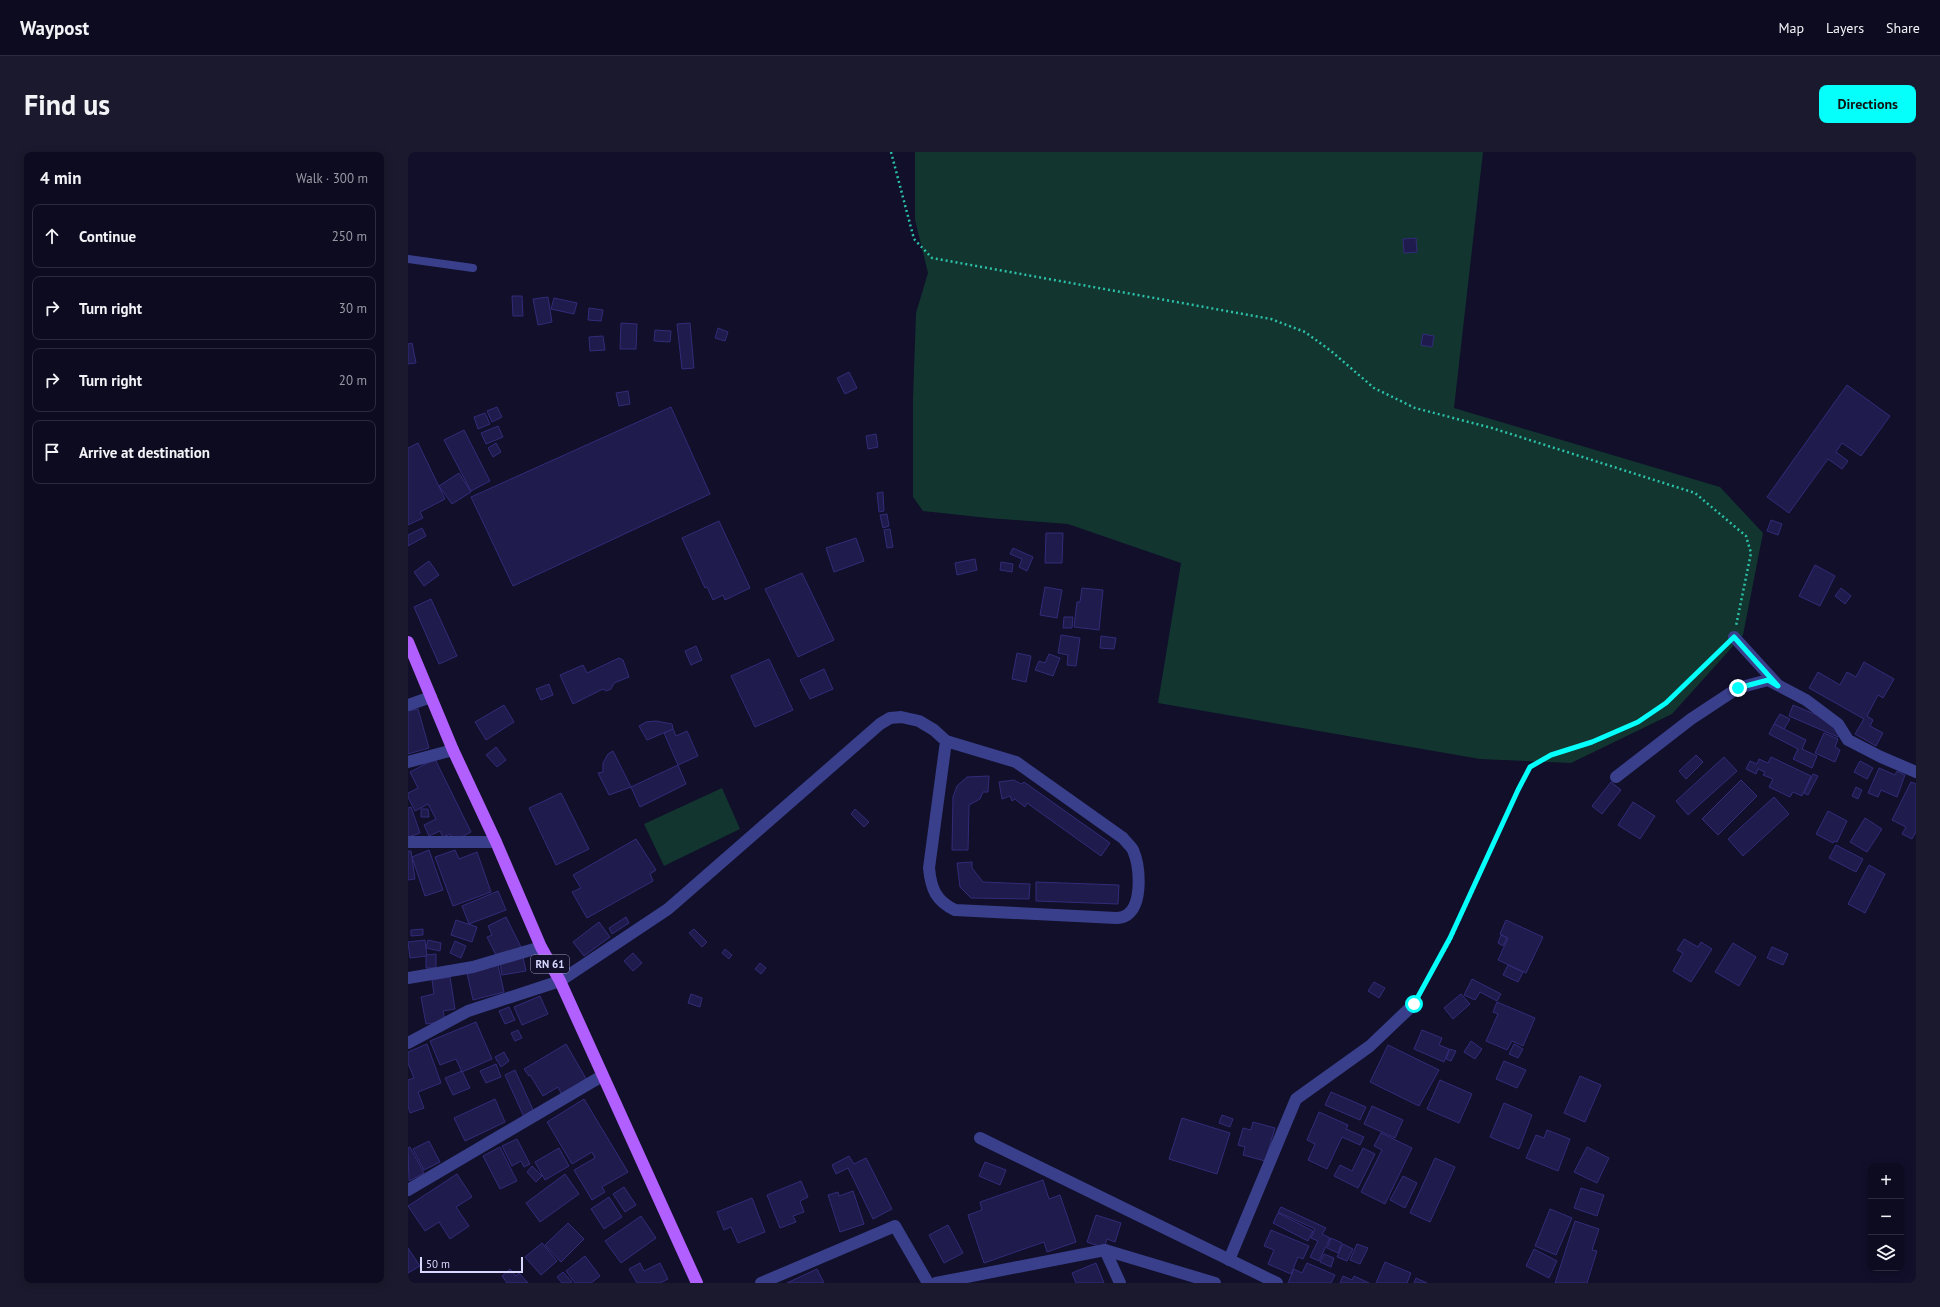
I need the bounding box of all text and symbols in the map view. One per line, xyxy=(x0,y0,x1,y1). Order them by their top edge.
text: Waypost xyxy=(20,16,89,40)
text: Map xyxy=(1778,19,1804,37)
text: Layers xyxy=(1826,19,1864,37)
text: Share xyxy=(1886,19,1920,37)
button: Directions xyxy=(1819,85,1916,123)
text: Find us xyxy=(24,86,110,123)
text: 4 min xyxy=(40,167,81,189)
text: Walk · 300 m xyxy=(296,170,368,187)
icon: ahead xyxy=(41,225,63,247)
text: Continue xyxy=(79,227,136,246)
text: 250 m xyxy=(332,228,367,245)
icon: right xyxy=(41,297,63,319)
text: Turn right xyxy=(79,299,142,318)
text: 30 m xyxy=(339,300,367,317)
icon: right xyxy=(41,369,63,391)
text: Turn right xyxy=(79,371,142,390)
text: 20 m xyxy=(339,372,367,389)
icon: arrive xyxy=(41,441,63,463)
text: Arrive at destination xyxy=(79,443,210,462)
route end xyxy=(1729,679,1747,697)
road number: RN 61 xyxy=(531,955,569,973)
route start xyxy=(1405,995,1423,1013)
map controls xyxy=(1868,1163,1904,1271)
button: + xyxy=(1868,1163,1904,1199)
button: − xyxy=(1868,1199,1904,1235)
button: layers xyxy=(1868,1235,1904,1271)
scale bar xyxy=(420,1255,523,1274)
text: 50 m xyxy=(426,1257,450,1271)

